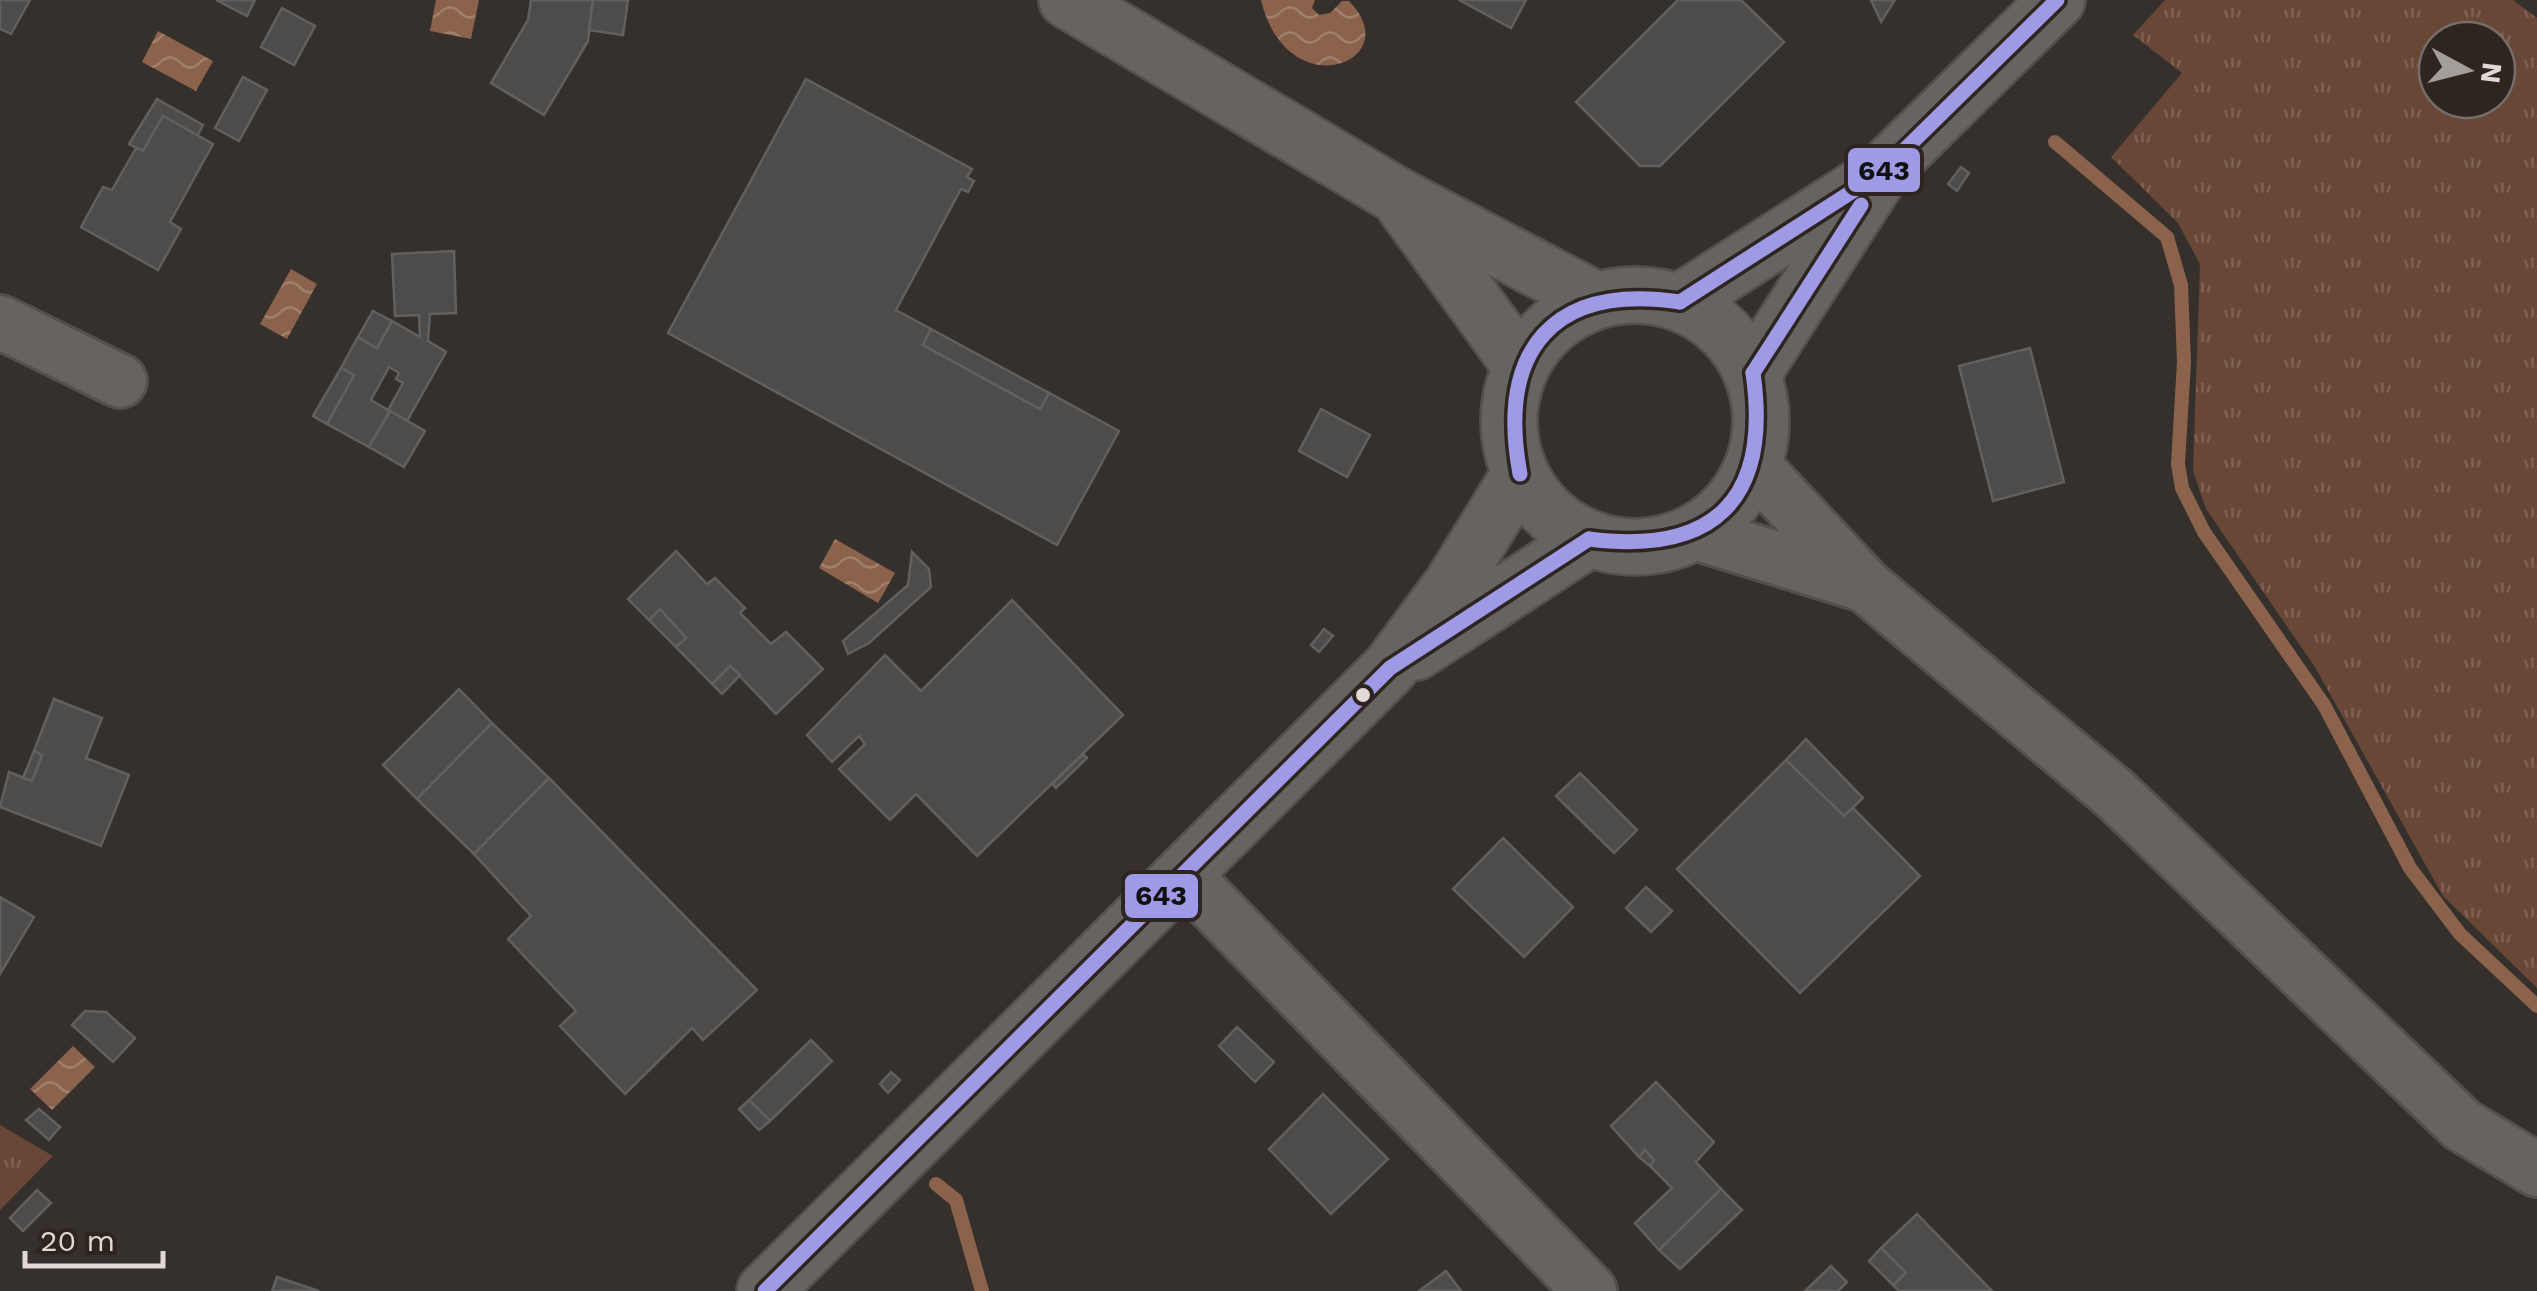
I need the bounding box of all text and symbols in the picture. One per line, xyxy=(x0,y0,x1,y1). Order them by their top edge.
north arrow xyxy=(2417,20,2517,120)
text: N xyxy=(2474,61,2509,85)
line badge: 643 xyxy=(1846,146,1922,194)
text: 643 xyxy=(1858,154,1910,187)
unlabelled marker xyxy=(1353,685,1373,705)
line badge: 643 xyxy=(1123,872,1200,920)
text: 643 xyxy=(1135,879,1187,912)
scale bar xyxy=(25,1206,162,1268)
text: 20 m xyxy=(40,1223,115,1258)

